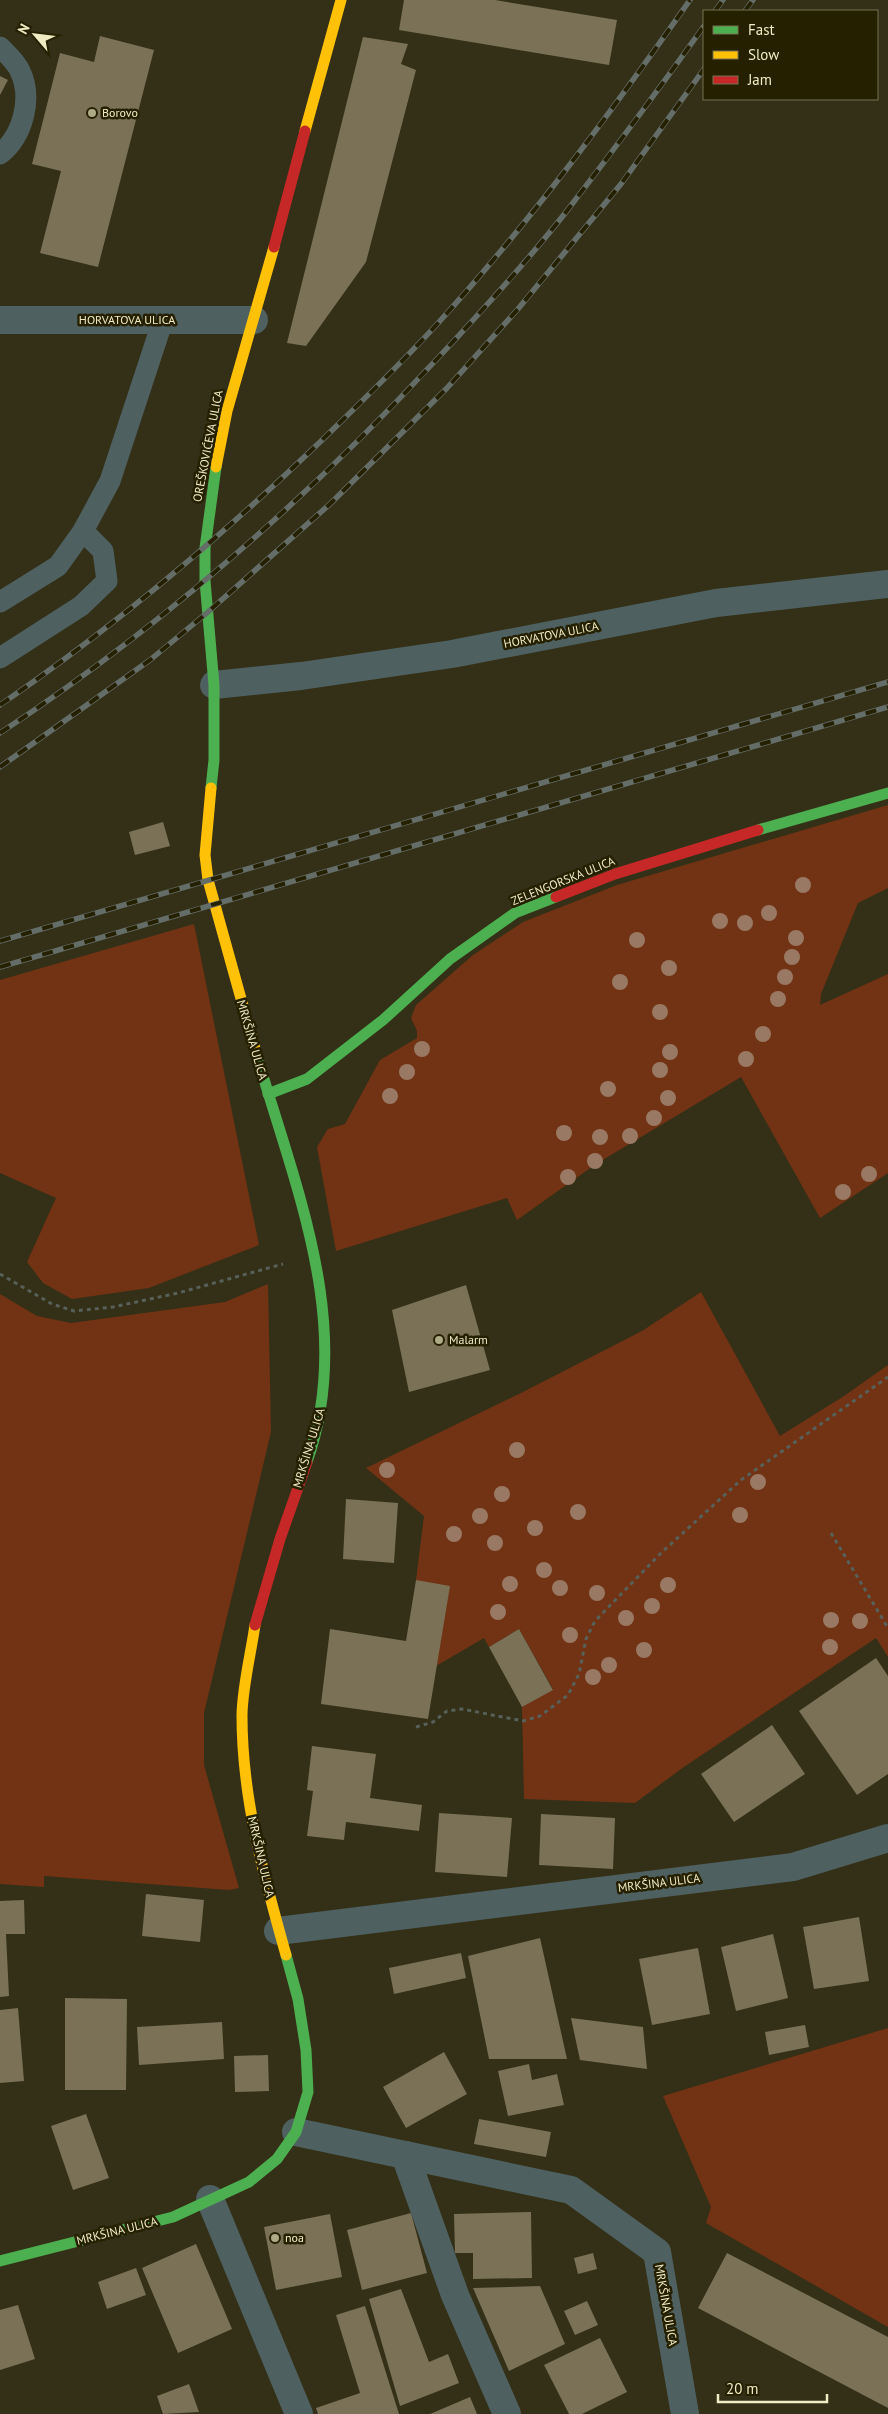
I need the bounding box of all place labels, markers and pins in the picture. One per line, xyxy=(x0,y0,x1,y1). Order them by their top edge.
place label: Borovo xyxy=(102,105,138,120)
marker: Borovo xyxy=(86,107,98,119)
place label: Malarm xyxy=(449,1332,488,1347)
marker: Malarm xyxy=(433,1334,445,1346)
place label: noa xyxy=(285,2230,304,2245)
marker: noa xyxy=(269,2232,281,2244)

